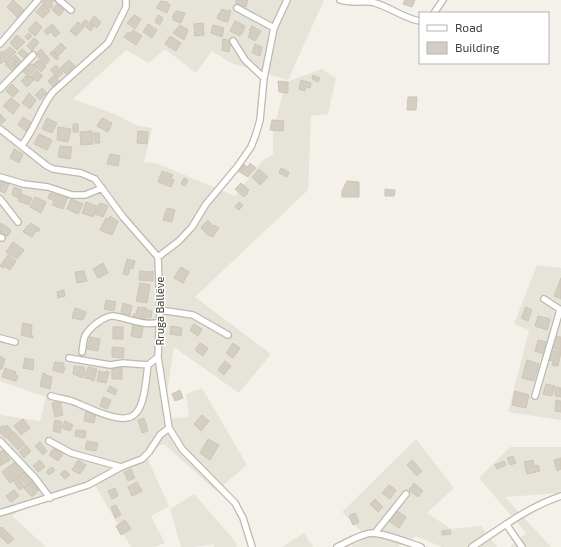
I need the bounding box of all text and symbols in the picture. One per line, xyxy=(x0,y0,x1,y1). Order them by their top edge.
legend xyxy=(419,12,549,64)
text: Road xyxy=(455,20,483,34)
text: Building xyxy=(455,40,500,54)
street label: Rruga Ballëve xyxy=(153,276,166,346)

